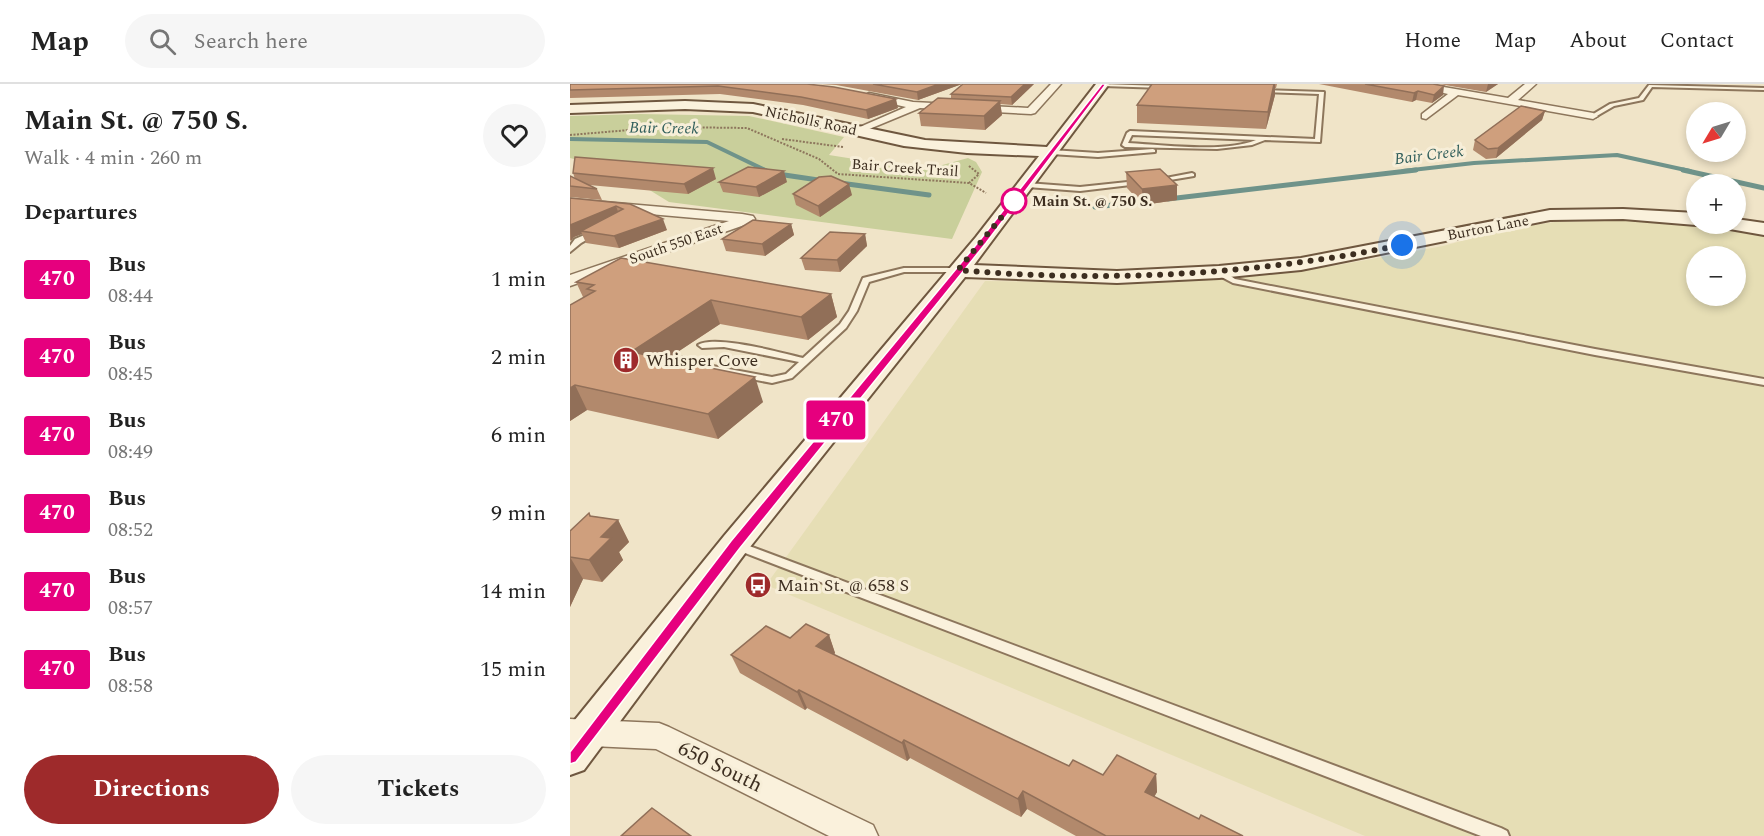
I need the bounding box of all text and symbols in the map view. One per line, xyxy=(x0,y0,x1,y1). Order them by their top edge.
search box xyxy=(125,14,545,68)
text: Map xyxy=(30,20,89,63)
icon: search xyxy=(146,25,179,58)
text: Search here xyxy=(194,25,308,58)
text: Home xyxy=(1404,25,1461,57)
text: Map xyxy=(1494,25,1536,57)
text: About xyxy=(1569,25,1627,57)
text: Contact xyxy=(1660,25,1734,57)
text: Main St. @ 750 S. xyxy=(24,99,248,142)
street label: Nicholls Road xyxy=(763,100,859,142)
north arrow xyxy=(1686,102,1746,162)
map controls xyxy=(1686,102,1746,306)
button: heart xyxy=(483,104,546,167)
water label: Bair Creek xyxy=(629,115,700,141)
water label: Bair Creek xyxy=(1393,139,1466,171)
text: Walk · 4 min · 260 m xyxy=(24,143,202,173)
street label: Bair Creek Trail xyxy=(851,153,959,183)
button: + xyxy=(1686,174,1746,234)
marker: Main St. @ 750 S. xyxy=(1001,188,1027,214)
place label: Main St. @ 750 S. xyxy=(1032,190,1152,213)
text: Departures xyxy=(24,196,138,229)
street label: Burton Lane xyxy=(1445,209,1531,247)
street label: South 550 East xyxy=(626,217,726,271)
your location xyxy=(1387,230,1417,260)
button: − xyxy=(1686,246,1746,306)
text: Bus xyxy=(108,248,146,281)
text: 470 xyxy=(39,263,75,295)
text: 1 min xyxy=(491,263,546,296)
text: 08:44 xyxy=(108,281,153,311)
text: Bus xyxy=(108,326,146,359)
text: 470 xyxy=(39,341,75,373)
text: 2 min xyxy=(491,341,546,374)
building icon: Whisper Cove xyxy=(611,345,641,375)
place label: Whisper Cove xyxy=(646,347,758,374)
text: 08:45 xyxy=(108,359,153,389)
line badge: 470 xyxy=(802,400,870,440)
text: Bus xyxy=(108,404,146,437)
text: 470 xyxy=(818,404,854,436)
text: 470 xyxy=(39,419,75,451)
text: 6 min xyxy=(491,419,546,452)
text: 08:49 xyxy=(108,437,153,467)
text: Bus xyxy=(108,482,146,515)
text: 470 xyxy=(39,497,75,529)
text: 9 min xyxy=(491,497,546,530)
text: 08:52 xyxy=(108,515,153,545)
text: Bus xyxy=(108,560,146,593)
bus stop icon: Main St. @ 658 S xyxy=(743,570,773,600)
place label: Main St. @ 658 S xyxy=(777,572,909,599)
text: 470 xyxy=(39,575,75,607)
text: 14 min xyxy=(480,575,546,608)
text: 08:57 xyxy=(108,593,153,623)
text: Bus xyxy=(108,638,146,671)
text: 470 xyxy=(39,653,75,685)
text: 15 min xyxy=(480,653,546,686)
text: 08:58 xyxy=(108,671,153,701)
street label: 650 South xyxy=(672,733,768,801)
button: Directions xyxy=(24,755,279,824)
button: Tickets xyxy=(291,755,546,824)

